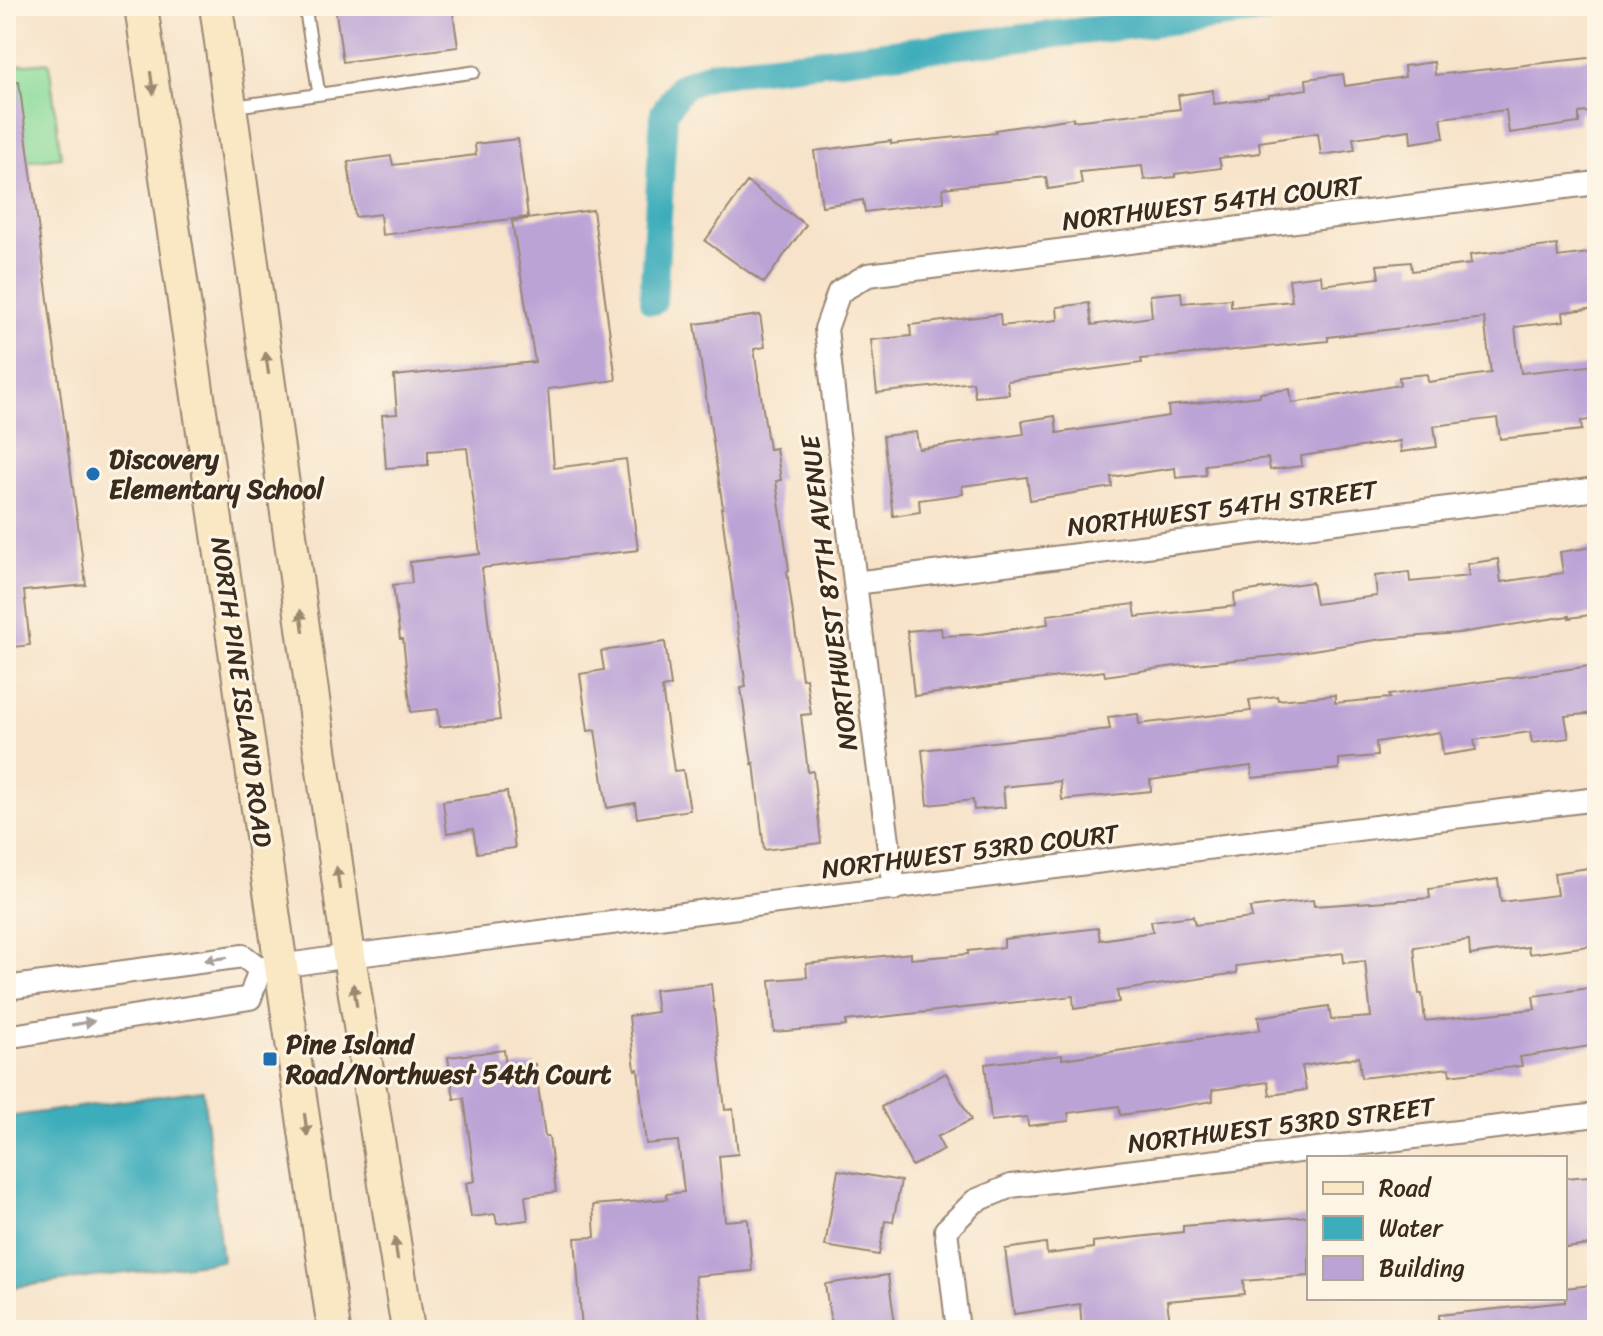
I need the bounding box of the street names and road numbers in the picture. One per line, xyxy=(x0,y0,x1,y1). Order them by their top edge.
street label: NORTHWEST 54TH COURT xyxy=(1059,162,1367,244)
street label: NORTHWEST 87TH AVENUE xyxy=(787,431,871,753)
street label: NORTHWEST 54TH STREET xyxy=(1064,466,1381,550)
street label: NORTH PINE ISLAND ROAD xyxy=(197,534,287,851)
street label: NORTHWEST 53RD COURT xyxy=(819,810,1123,892)
street label: NORTHWEST 53RD STREET xyxy=(1125,1083,1439,1167)

